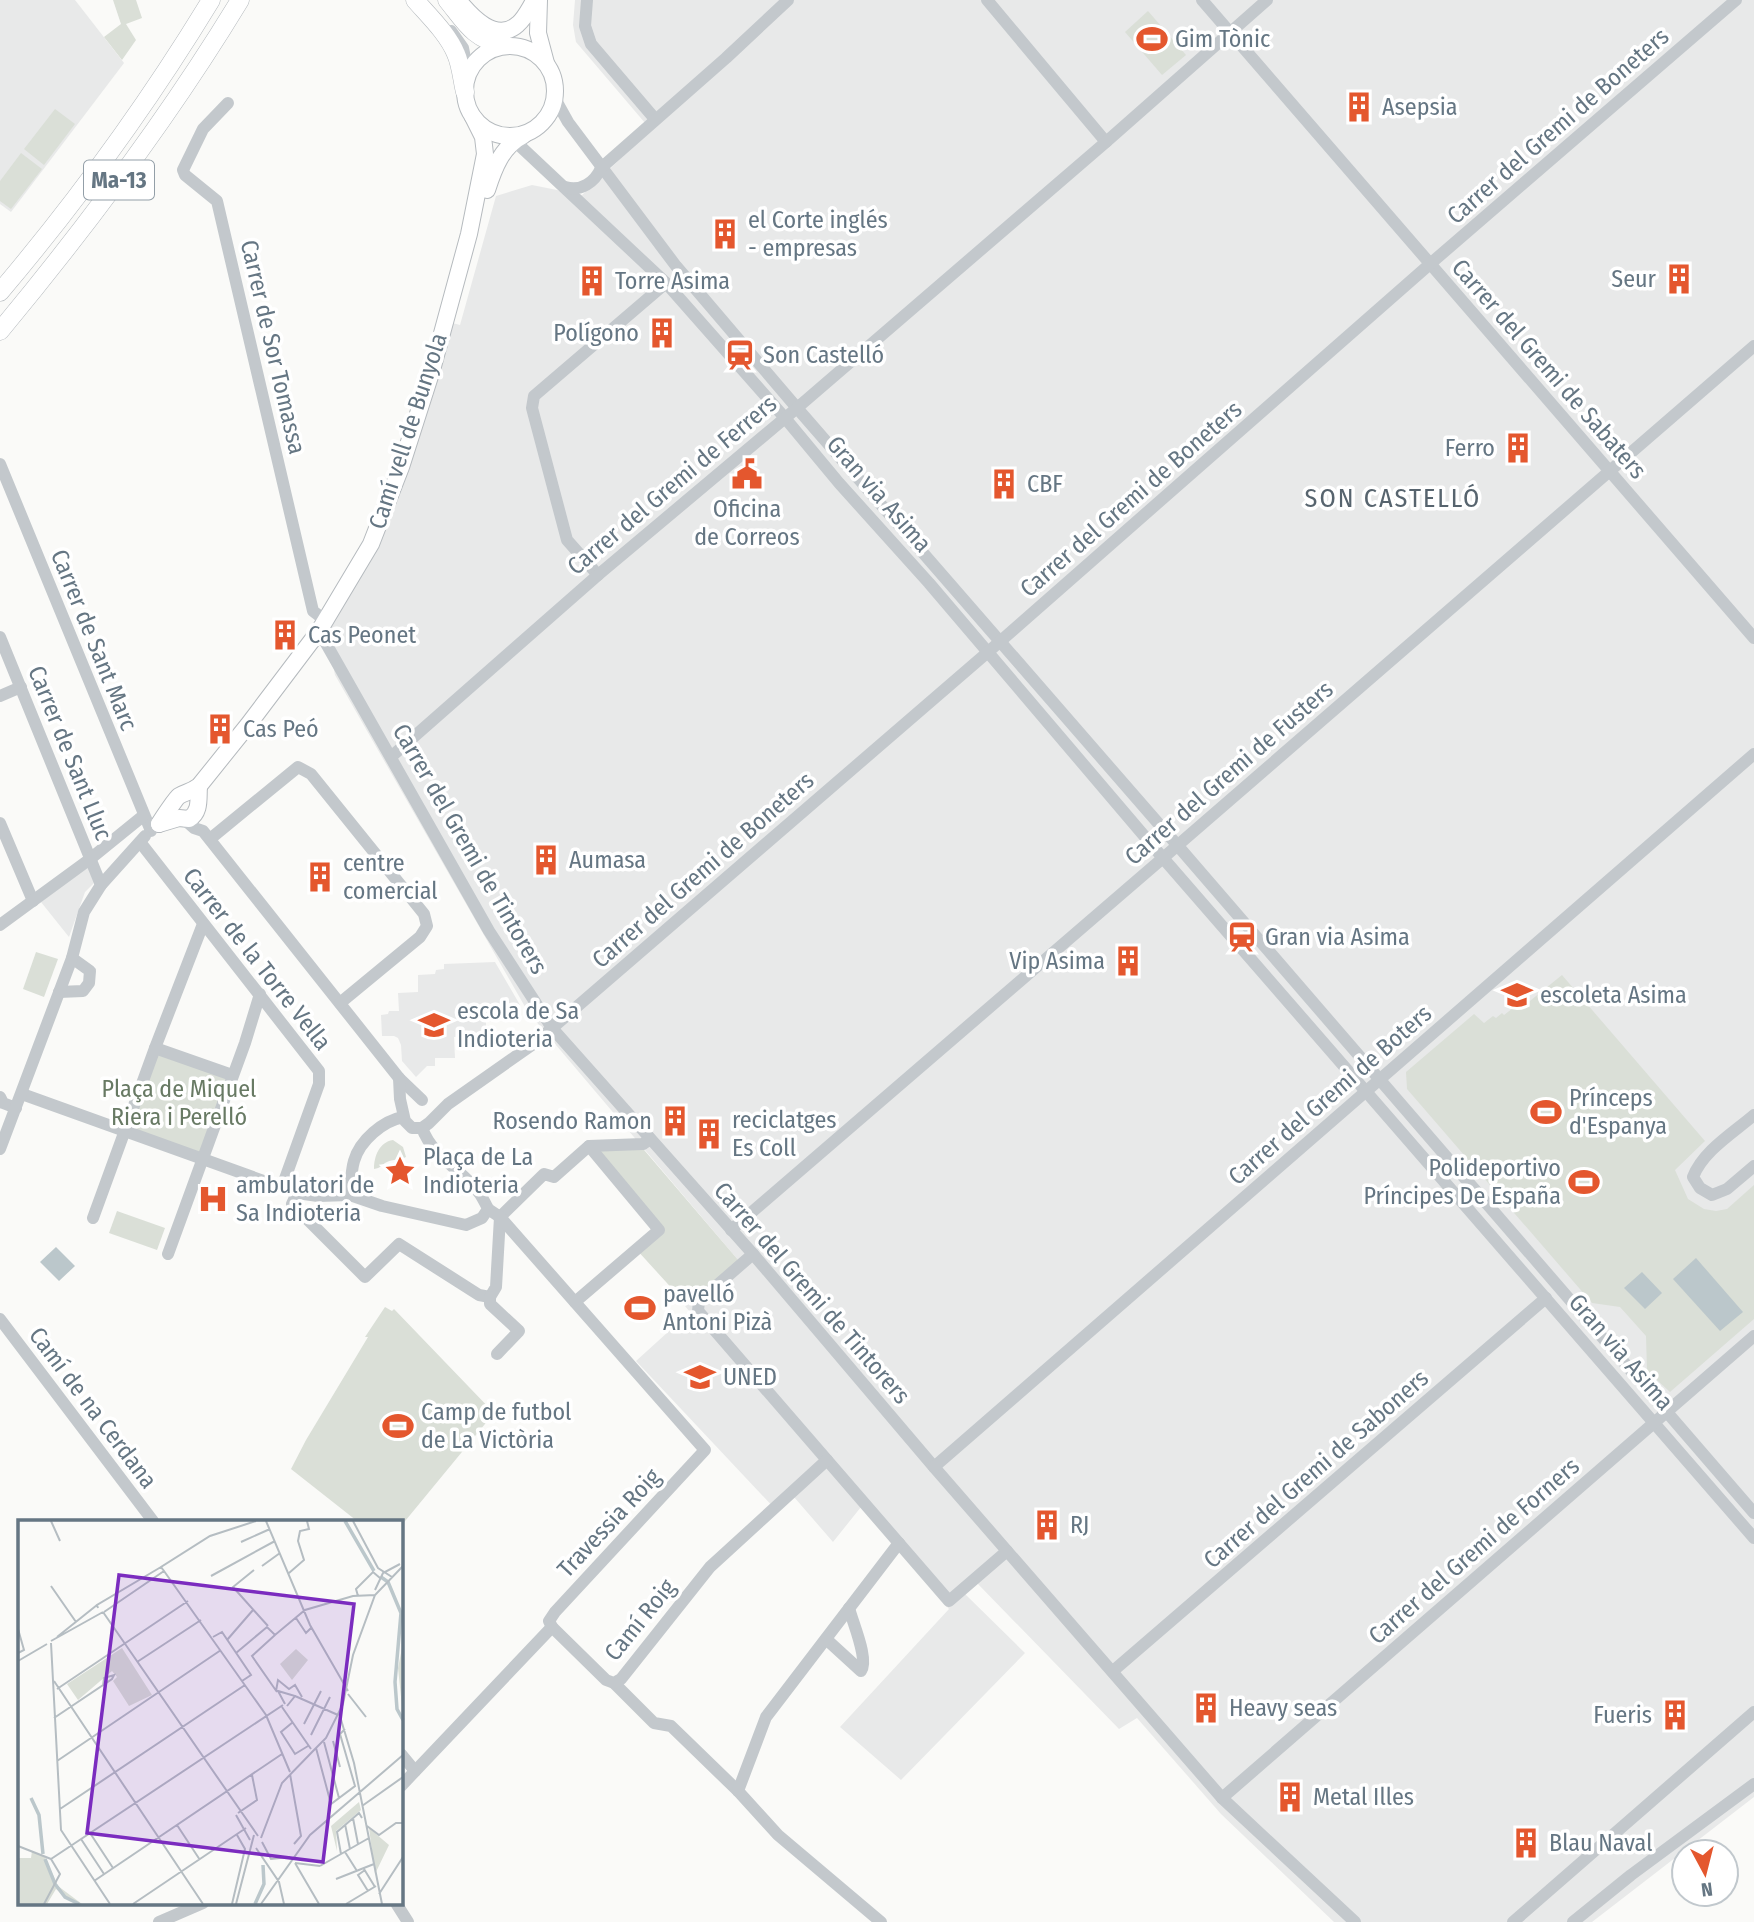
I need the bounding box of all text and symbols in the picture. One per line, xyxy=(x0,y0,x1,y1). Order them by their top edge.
sports icon: Gim Tònic xyxy=(1135,22,1169,56)
street label: Carrer del Gremi de Boneters xyxy=(1442,22,1674,230)
place label: Gim Tònic xyxy=(1175,25,1270,53)
building icon: Asepsia xyxy=(1342,90,1376,124)
place label: Asepsia xyxy=(1382,93,1458,121)
road number: Ma-13 xyxy=(84,160,154,200)
place label: el Corte inglés - empresas xyxy=(748,206,888,262)
building icon: el Corte inglés - empresas xyxy=(708,217,742,251)
street label: Carrer de Sor Tomassa xyxy=(235,237,311,457)
street label: Carrer del Gremi de Sabaters xyxy=(1446,253,1652,485)
building icon: Seur xyxy=(1662,262,1696,296)
building icon: Torre Asima xyxy=(575,264,609,298)
place label: Seur xyxy=(1611,265,1657,293)
place label: Torre Asima xyxy=(615,267,730,295)
building icon: Polígono xyxy=(645,316,679,350)
place label: Polígono xyxy=(553,319,639,347)
street label: Camí vell de Bunyola xyxy=(363,330,453,532)
station icon: Son Castelló xyxy=(723,338,757,372)
place label: Son Castelló xyxy=(763,341,884,369)
street label: Carrer del Gremi de Ferrers xyxy=(562,389,782,581)
street label: Carrer del Gremi de Boneters xyxy=(1015,395,1247,603)
street label: Gran via Asima xyxy=(821,430,937,558)
building icon: Ferro xyxy=(1501,431,1535,465)
place label: Ferro xyxy=(1445,434,1495,462)
public building icon: Oficina de Correos xyxy=(730,457,764,491)
building icon: CBF xyxy=(987,467,1021,501)
place label: CBF xyxy=(1027,470,1063,498)
district label: SON CASTELLÓ xyxy=(1305,483,1481,514)
place label: Oficina de Correos xyxy=(694,495,800,551)
street label: Carrer de Sant Marc xyxy=(45,545,143,735)
building icon: Cas Peonet xyxy=(268,618,302,652)
place label: Cas Peonet xyxy=(308,621,416,649)
street label: Carrer de Sant Lluc xyxy=(22,662,118,844)
street label: Carrer del Gremi de Fusters xyxy=(1119,675,1339,871)
building icon: Cas Peó xyxy=(203,712,237,746)
place label: Cas Peó xyxy=(243,715,319,743)
street label: Carrer del Gremi de Tintorers xyxy=(387,719,553,979)
street label: Carrer del Gremi de Boneters xyxy=(587,766,819,974)
building icon: Aumasa xyxy=(529,843,563,877)
place label: Aumasa xyxy=(569,846,646,874)
place label: centre comercial xyxy=(343,849,438,905)
building icon: centre comercial xyxy=(303,860,337,894)
street label: Carrer de la Torre Vella xyxy=(177,862,337,1056)
station icon: Gran via Asima xyxy=(1225,920,1259,954)
place label: Gran via Asima xyxy=(1265,923,1410,951)
building icon: Vip Asima xyxy=(1111,944,1145,978)
place label: Vip Asima xyxy=(1009,947,1105,975)
school or university icon: escoleta Asima xyxy=(1500,978,1534,1012)
place label: escoleta Asima xyxy=(1540,981,1687,1009)
place label: escola de Sa Indioteria xyxy=(457,997,579,1053)
street label: Carrer del Gremi de Boters xyxy=(1223,999,1437,1191)
school or university icon: escola de Sa Indioteria xyxy=(417,1008,451,1042)
park label: Plaça de Miquel Riera i Perelló xyxy=(102,1075,256,1131)
place label: Prínceps d'Espanya xyxy=(1569,1084,1667,1140)
sports icon: Prínceps d'Espanya xyxy=(1529,1095,1563,1129)
building icon: Rosendo Ramon xyxy=(658,1104,692,1138)
place label: reciclatges Es Coll xyxy=(732,1106,837,1162)
place label: Rosendo Ramon xyxy=(492,1107,652,1135)
building icon: reciclatges Es Coll xyxy=(692,1117,726,1151)
place label: Plaça de La Indioteria xyxy=(423,1143,533,1199)
place icon: Plaça de La Indioteria xyxy=(383,1154,417,1188)
place label: Polideportivo Príncipes De España xyxy=(1363,1154,1561,1210)
sports icon: Polideportivo Príncipes De España xyxy=(1567,1165,1601,1199)
place label: ambulatori de Sa Indioteria xyxy=(236,1171,374,1227)
street label: Carrer del Gremi de Tintorers xyxy=(708,1177,916,1409)
hospital icon: ambulatori de Sa Indioteria xyxy=(196,1182,230,1216)
place label: pavelló Antoni Pizà xyxy=(663,1280,772,1336)
street label: Gran via Asima xyxy=(1563,1288,1679,1416)
sports icon: pavelló Antoni Pizà xyxy=(623,1291,657,1325)
street label: Camí de na Cerdana xyxy=(23,1322,163,1494)
school or university icon: UNED xyxy=(683,1360,717,1394)
place label: UNED xyxy=(723,1363,777,1391)
street label: Carrer del Gremi de Saboners xyxy=(1198,1364,1434,1574)
place label: Camp de futbol de La Victòria xyxy=(421,1398,571,1454)
sports icon: Camp de futbol de La Victòria xyxy=(381,1409,415,1443)
street label: Carrer del Gremi de Forners xyxy=(1363,1452,1585,1650)
street label: Travessia Roig xyxy=(552,1462,667,1583)
building icon: RJ xyxy=(1030,1508,1064,1542)
place label: RJ xyxy=(1070,1511,1089,1539)
inset map xyxy=(18,1520,402,1904)
street label: Camí Roig xyxy=(599,1573,682,1666)
building icon: Heavy seas xyxy=(1189,1691,1223,1725)
place label: Heavy seas xyxy=(1229,1694,1337,1722)
building icon: Fueris xyxy=(1658,1698,1692,1732)
place label: Fueris xyxy=(1593,1701,1652,1729)
building icon: Metal Illes xyxy=(1273,1780,1307,1814)
place label: Metal Illes xyxy=(1313,1783,1414,1811)
building icon: Blau Naval xyxy=(1509,1826,1543,1860)
place label: Blau Naval xyxy=(1549,1829,1652,1857)
north arrow xyxy=(1670,1838,1740,1908)
text: N xyxy=(1700,1877,1714,1901)

